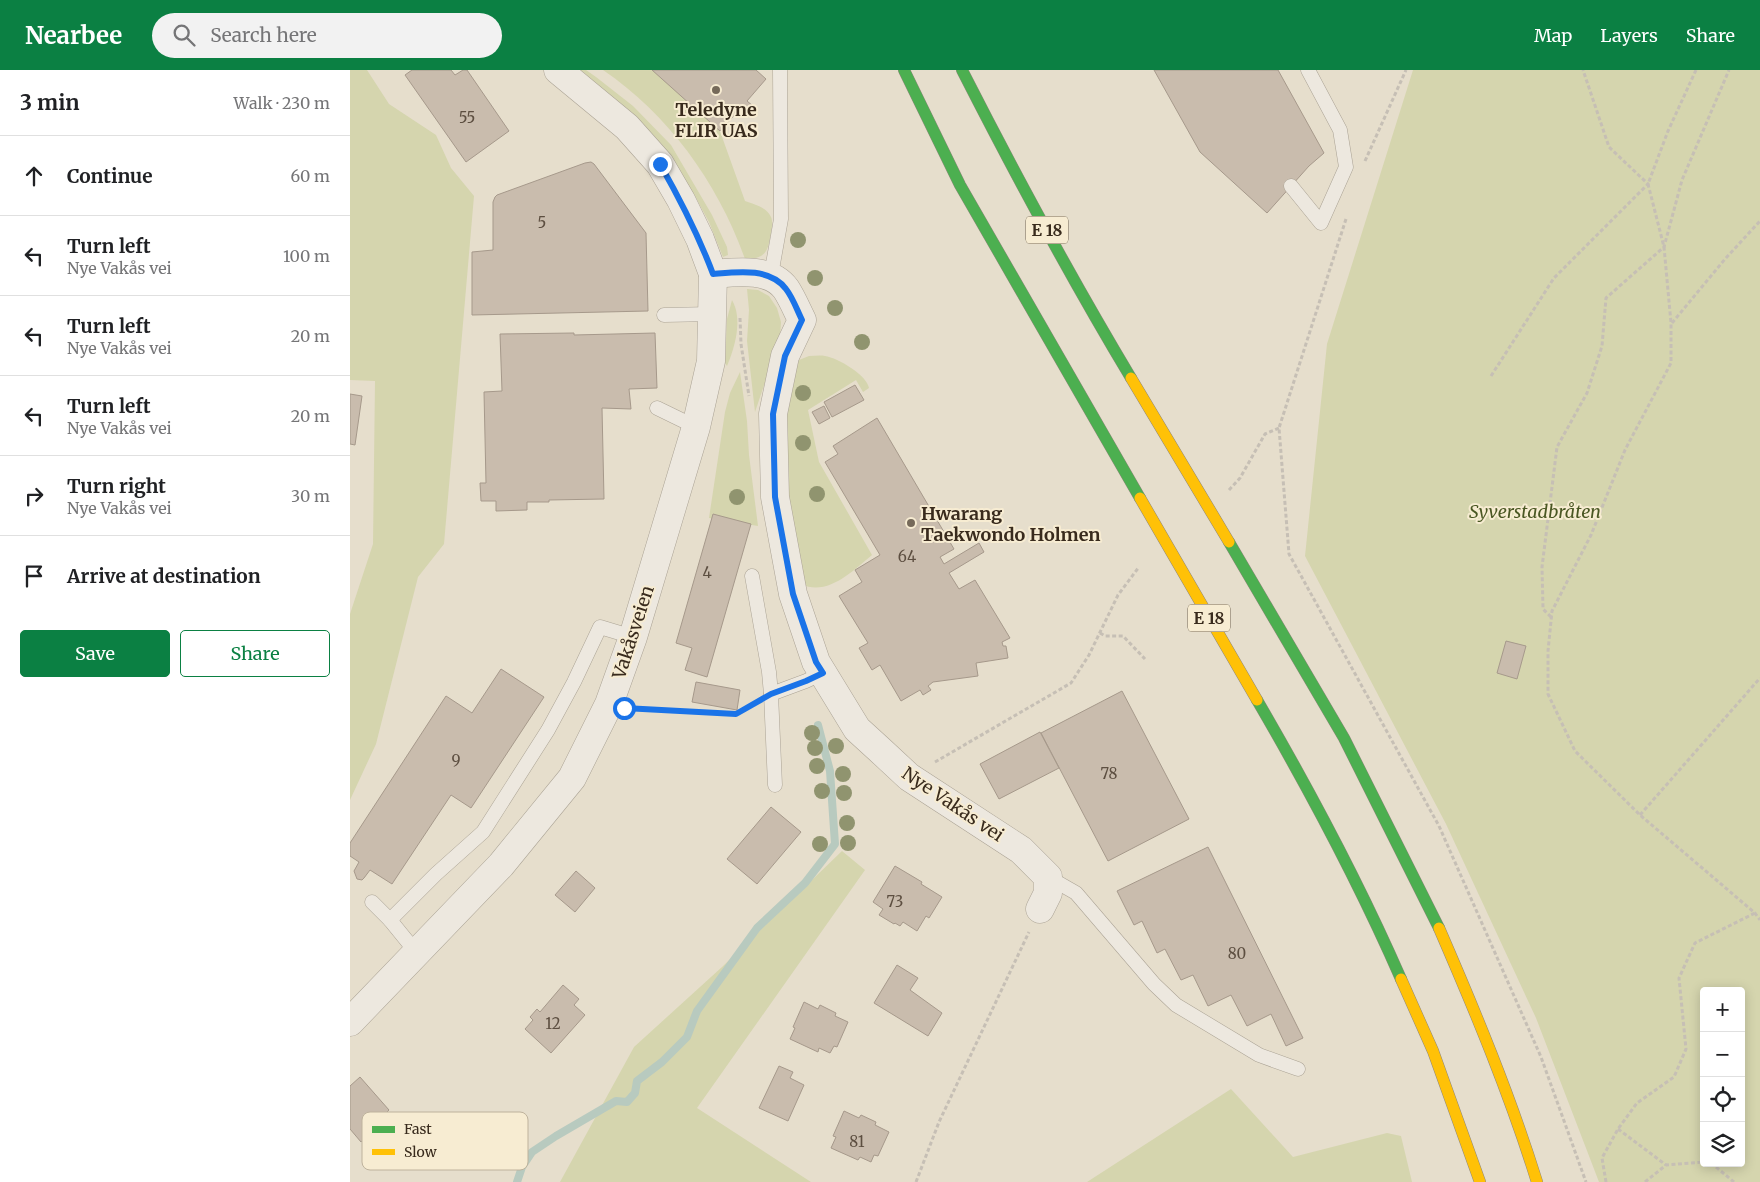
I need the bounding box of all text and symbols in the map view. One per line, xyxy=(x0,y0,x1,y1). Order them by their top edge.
search box xyxy=(152,13,502,58)
text: Nearbee xyxy=(25,20,122,51)
icon: search xyxy=(170,21,198,49)
text: Search here xyxy=(210,23,317,47)
text: Map xyxy=(1534,24,1572,47)
text: Layers xyxy=(1600,24,1658,47)
text: Share xyxy=(1686,24,1735,47)
marker: Teledyne FLIR UAS xyxy=(710,84,722,96)
text: 3 min xyxy=(20,89,79,116)
text: Walk · 230 m xyxy=(234,93,330,113)
place label: Teledyne FLIR UAS xyxy=(674,98,758,142)
house number: 55 xyxy=(459,108,475,127)
route end xyxy=(649,153,672,176)
icon: ahead xyxy=(20,162,48,190)
text: Continue xyxy=(67,164,153,188)
text: 60 m xyxy=(290,166,330,186)
house number: 5 xyxy=(538,213,546,232)
road number: E 18 xyxy=(1026,216,1068,244)
text: Turn left xyxy=(67,234,151,258)
icon: left xyxy=(20,242,48,270)
text: 100 m xyxy=(283,246,330,266)
text: Nye Vakås vei xyxy=(67,258,172,278)
text: Turn left xyxy=(67,314,151,338)
icon: left xyxy=(20,322,48,350)
text: 20 m xyxy=(291,326,330,346)
text: Nye Vakås vei xyxy=(67,338,172,358)
text: Turn left xyxy=(67,394,151,418)
icon: left xyxy=(20,402,48,430)
text: 20 m xyxy=(291,406,330,426)
text: Nye Vakås vei xyxy=(67,418,172,438)
text: Turn right xyxy=(67,474,166,498)
icon: right xyxy=(20,482,48,510)
text: 30 m xyxy=(291,486,330,506)
text: Nye Vakås vei xyxy=(67,498,172,518)
park label: Syverstadbråten xyxy=(1469,500,1601,523)
place label: Hwarang Taekwondo Holmen xyxy=(921,502,1101,546)
marker: Hwarang Taekwondo Holmen xyxy=(905,517,917,529)
house number: 64 xyxy=(898,547,916,566)
icon: arrive xyxy=(20,562,48,590)
house number: 4 xyxy=(702,563,712,582)
text: Arrive at destination xyxy=(67,564,261,588)
street label: Vakåsveien xyxy=(607,582,659,683)
road number: E 18 xyxy=(1188,604,1230,632)
button: Save xyxy=(20,630,170,677)
button: Share xyxy=(180,630,330,677)
route start xyxy=(613,697,636,720)
house number: 9 xyxy=(451,751,461,770)
street label: Nye Vakås vei xyxy=(898,762,1008,847)
house number: 78 xyxy=(1100,764,1118,783)
house number: 73 xyxy=(887,892,903,911)
house number: 80 xyxy=(1228,944,1246,963)
map controls xyxy=(1700,987,1745,1167)
button: + xyxy=(1700,987,1745,1032)
house number: 12 xyxy=(545,1014,561,1033)
button: − xyxy=(1700,1032,1745,1077)
button: locate xyxy=(1700,1077,1745,1122)
legend xyxy=(362,1112,528,1170)
text: Fast xyxy=(404,1120,432,1138)
button: layers xyxy=(1700,1122,1745,1167)
house number: 81 xyxy=(849,1132,865,1151)
text: Slow xyxy=(404,1143,437,1161)

